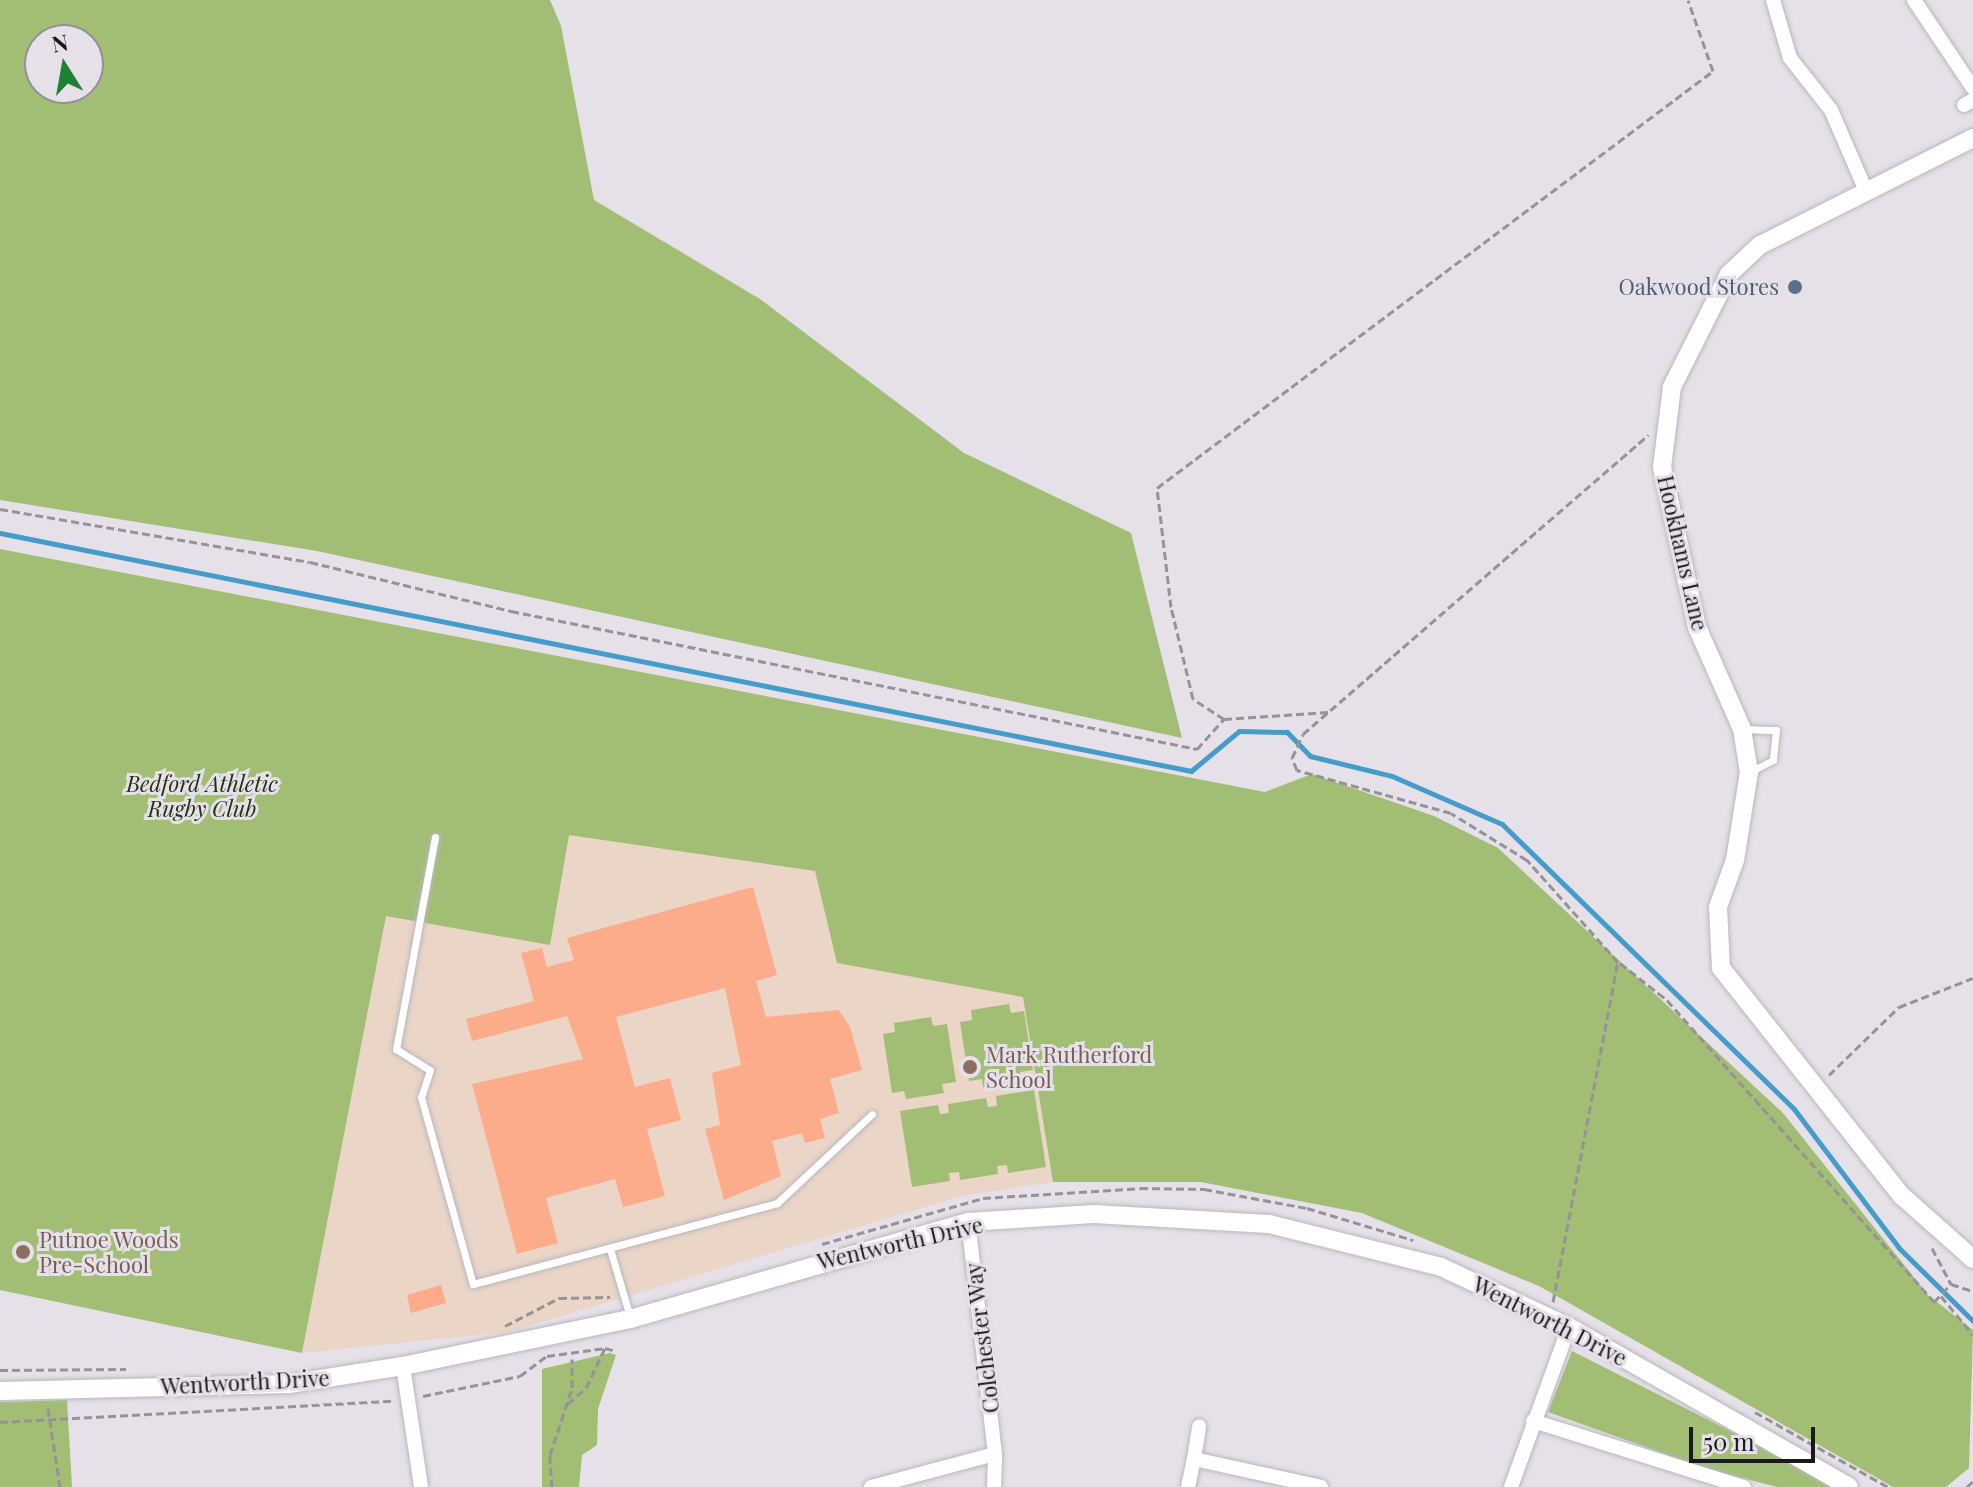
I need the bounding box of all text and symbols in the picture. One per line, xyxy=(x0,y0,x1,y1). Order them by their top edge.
north arrow xyxy=(24,24,104,104)
text: N xyxy=(49,26,70,59)
place label: Oakwood Stores xyxy=(1618,274,1779,300)
marker: Oakwood Stores xyxy=(1786,278,1804,296)
street label: Hookhams Lane xyxy=(1652,473,1714,633)
park label: Bedford Athletic Rugby Club xyxy=(126,770,278,822)
place label: Mark Rutherford School xyxy=(986,1041,1153,1092)
marker: Mark Rutherford School xyxy=(961,1058,979,1076)
street label: Wentworth Drive xyxy=(815,1211,985,1275)
place label: Putnoe Woods Pre-School xyxy=(39,1226,179,1278)
marker: Putnoe Woods Pre-School xyxy=(14,1243,32,1261)
street label: Colchester Way xyxy=(960,1261,1004,1415)
street label: Wentworth Drive xyxy=(1469,1271,1631,1371)
street label: Wentworth Drive xyxy=(160,1364,330,1400)
scale bar xyxy=(1693,1411,1819,1461)
text: 50 m xyxy=(1703,1425,1755,1457)

